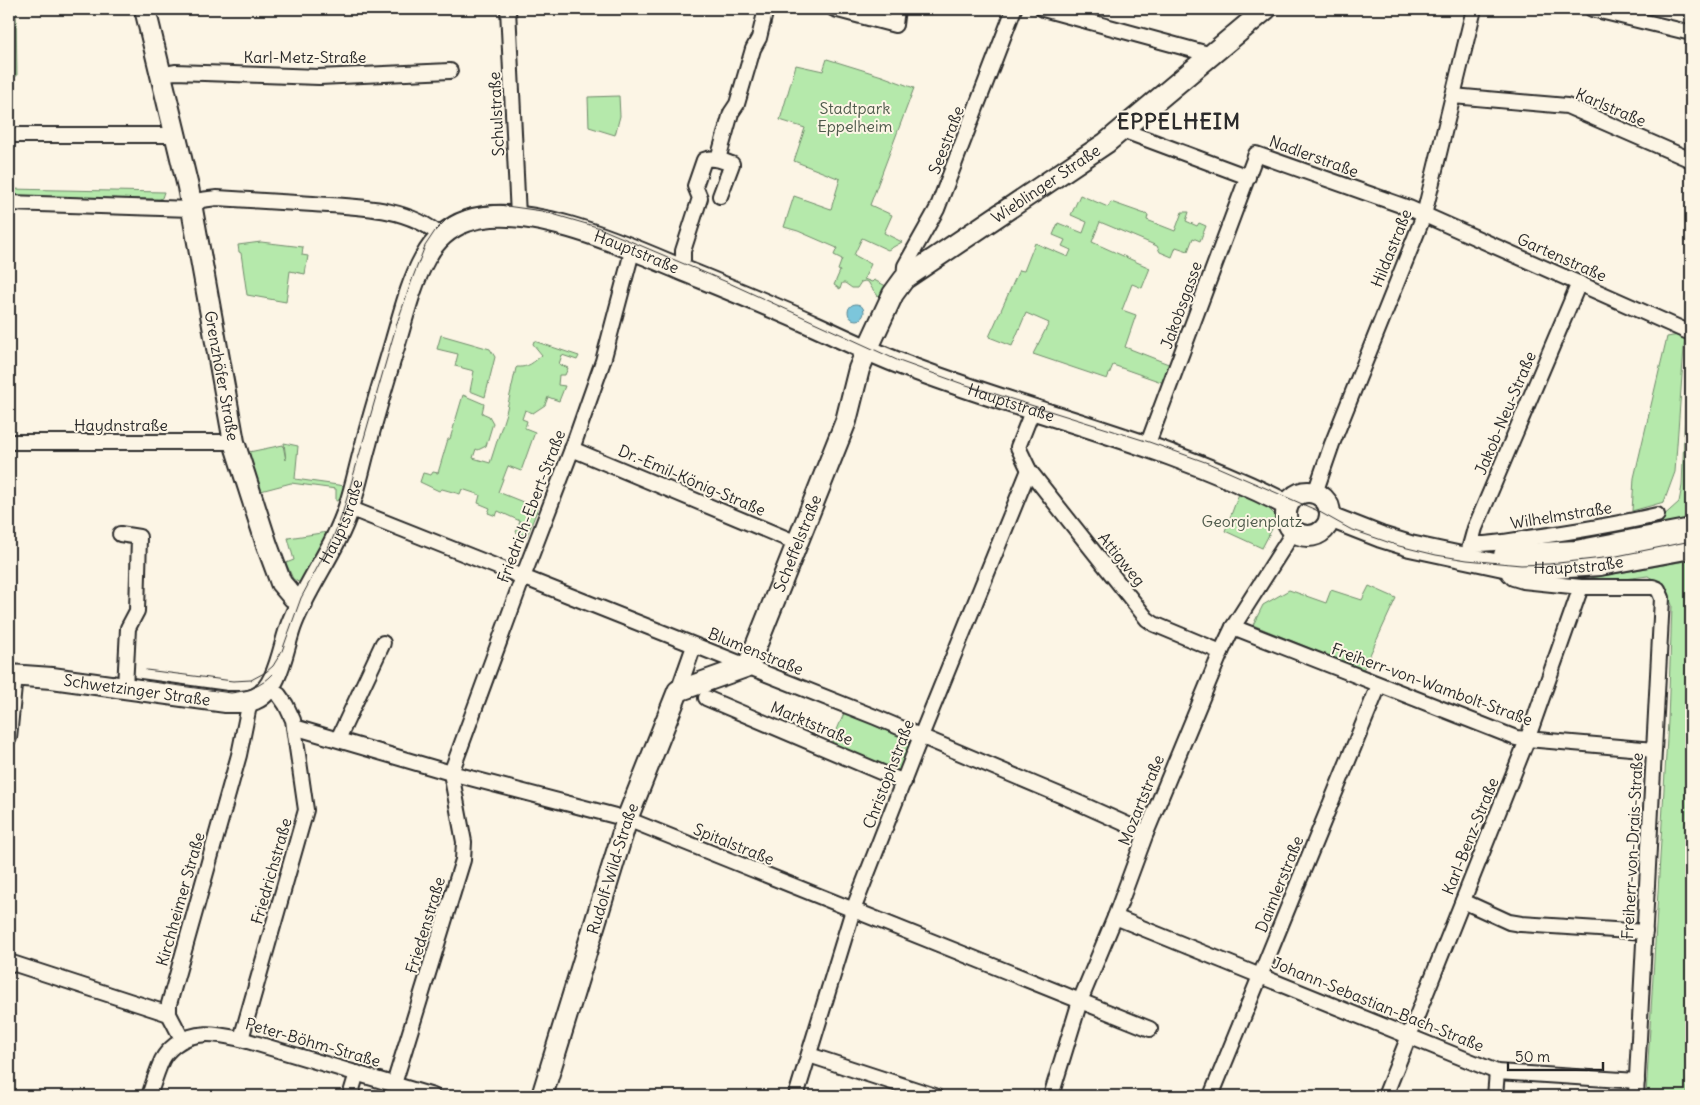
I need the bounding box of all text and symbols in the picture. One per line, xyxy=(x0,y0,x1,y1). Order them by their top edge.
street label: Karl-Metz-Straße xyxy=(243,47,367,67)
street label: Schulstraße xyxy=(484,71,508,157)
street label: Karlstraße xyxy=(1573,83,1649,131)
park label: Stadtpark Eppelheim xyxy=(817,98,893,136)
street label: Seestraße xyxy=(924,103,968,177)
district label: EPPELHEIM xyxy=(1117,108,1241,135)
street label: Nadlerstraße xyxy=(1267,131,1361,181)
street label: Wieblinger Straße xyxy=(987,140,1104,227)
street label: Hildastraße xyxy=(1366,206,1416,290)
street label: Hauptstraße xyxy=(592,226,682,278)
street label: Gartenstraße xyxy=(1514,228,1610,286)
street label: Jakobsgasse xyxy=(1156,259,1206,351)
street label: Grenzhöfer Straße xyxy=(201,309,244,443)
street label: Jakob-Neu-Straße xyxy=(1470,348,1540,478)
street label: Hauptstraße xyxy=(965,379,1057,426)
street label: Haydnstraße xyxy=(74,415,168,435)
street label: Friedrich-Ebert-Straße xyxy=(493,427,569,585)
street label: Dr.-Emil-König-Straße xyxy=(615,440,769,520)
street label: Hauptstraße xyxy=(314,477,367,567)
street label: Scheffelstraße xyxy=(769,492,825,595)
street label: Wilhelmstraße xyxy=(1509,497,1613,533)
park label: Georgienplatz xyxy=(1202,511,1303,531)
street label: Attigweg xyxy=(1094,528,1150,590)
street label: Hauptstraße xyxy=(1533,551,1625,578)
street label: Blumenstraße xyxy=(706,623,806,679)
street label: Freiherr-von-Wambolt-Straße xyxy=(1329,638,1535,730)
street label: Schwetzinger Straße xyxy=(62,670,212,710)
street label: Marktstraße xyxy=(768,697,856,749)
street label: Christophstraße xyxy=(858,717,918,831)
street label: Mozartstraße xyxy=(1114,752,1168,848)
street label: Freiherr-von-Drais-Straße xyxy=(1617,752,1647,940)
street label: Karl-Benz-Straße xyxy=(1437,775,1503,897)
street label: Rudolf-Wild-Straße xyxy=(582,800,642,937)
street label: Friedrichstraße xyxy=(246,816,296,926)
street label: Spitalstraße xyxy=(691,819,777,869)
street label: Kirchheimer Straße xyxy=(151,830,209,968)
street label: Daimlerstraße xyxy=(1251,833,1307,935)
street label: Friedenstraße xyxy=(401,874,449,976)
street label: Johann-Sebastian-Bach-Straße xyxy=(1269,952,1487,1056)
street label: Peter-Böhm-Straße xyxy=(243,1013,383,1071)
scale bar xyxy=(1508,1040,1602,1072)
text: 50 m xyxy=(1515,1047,1550,1066)

